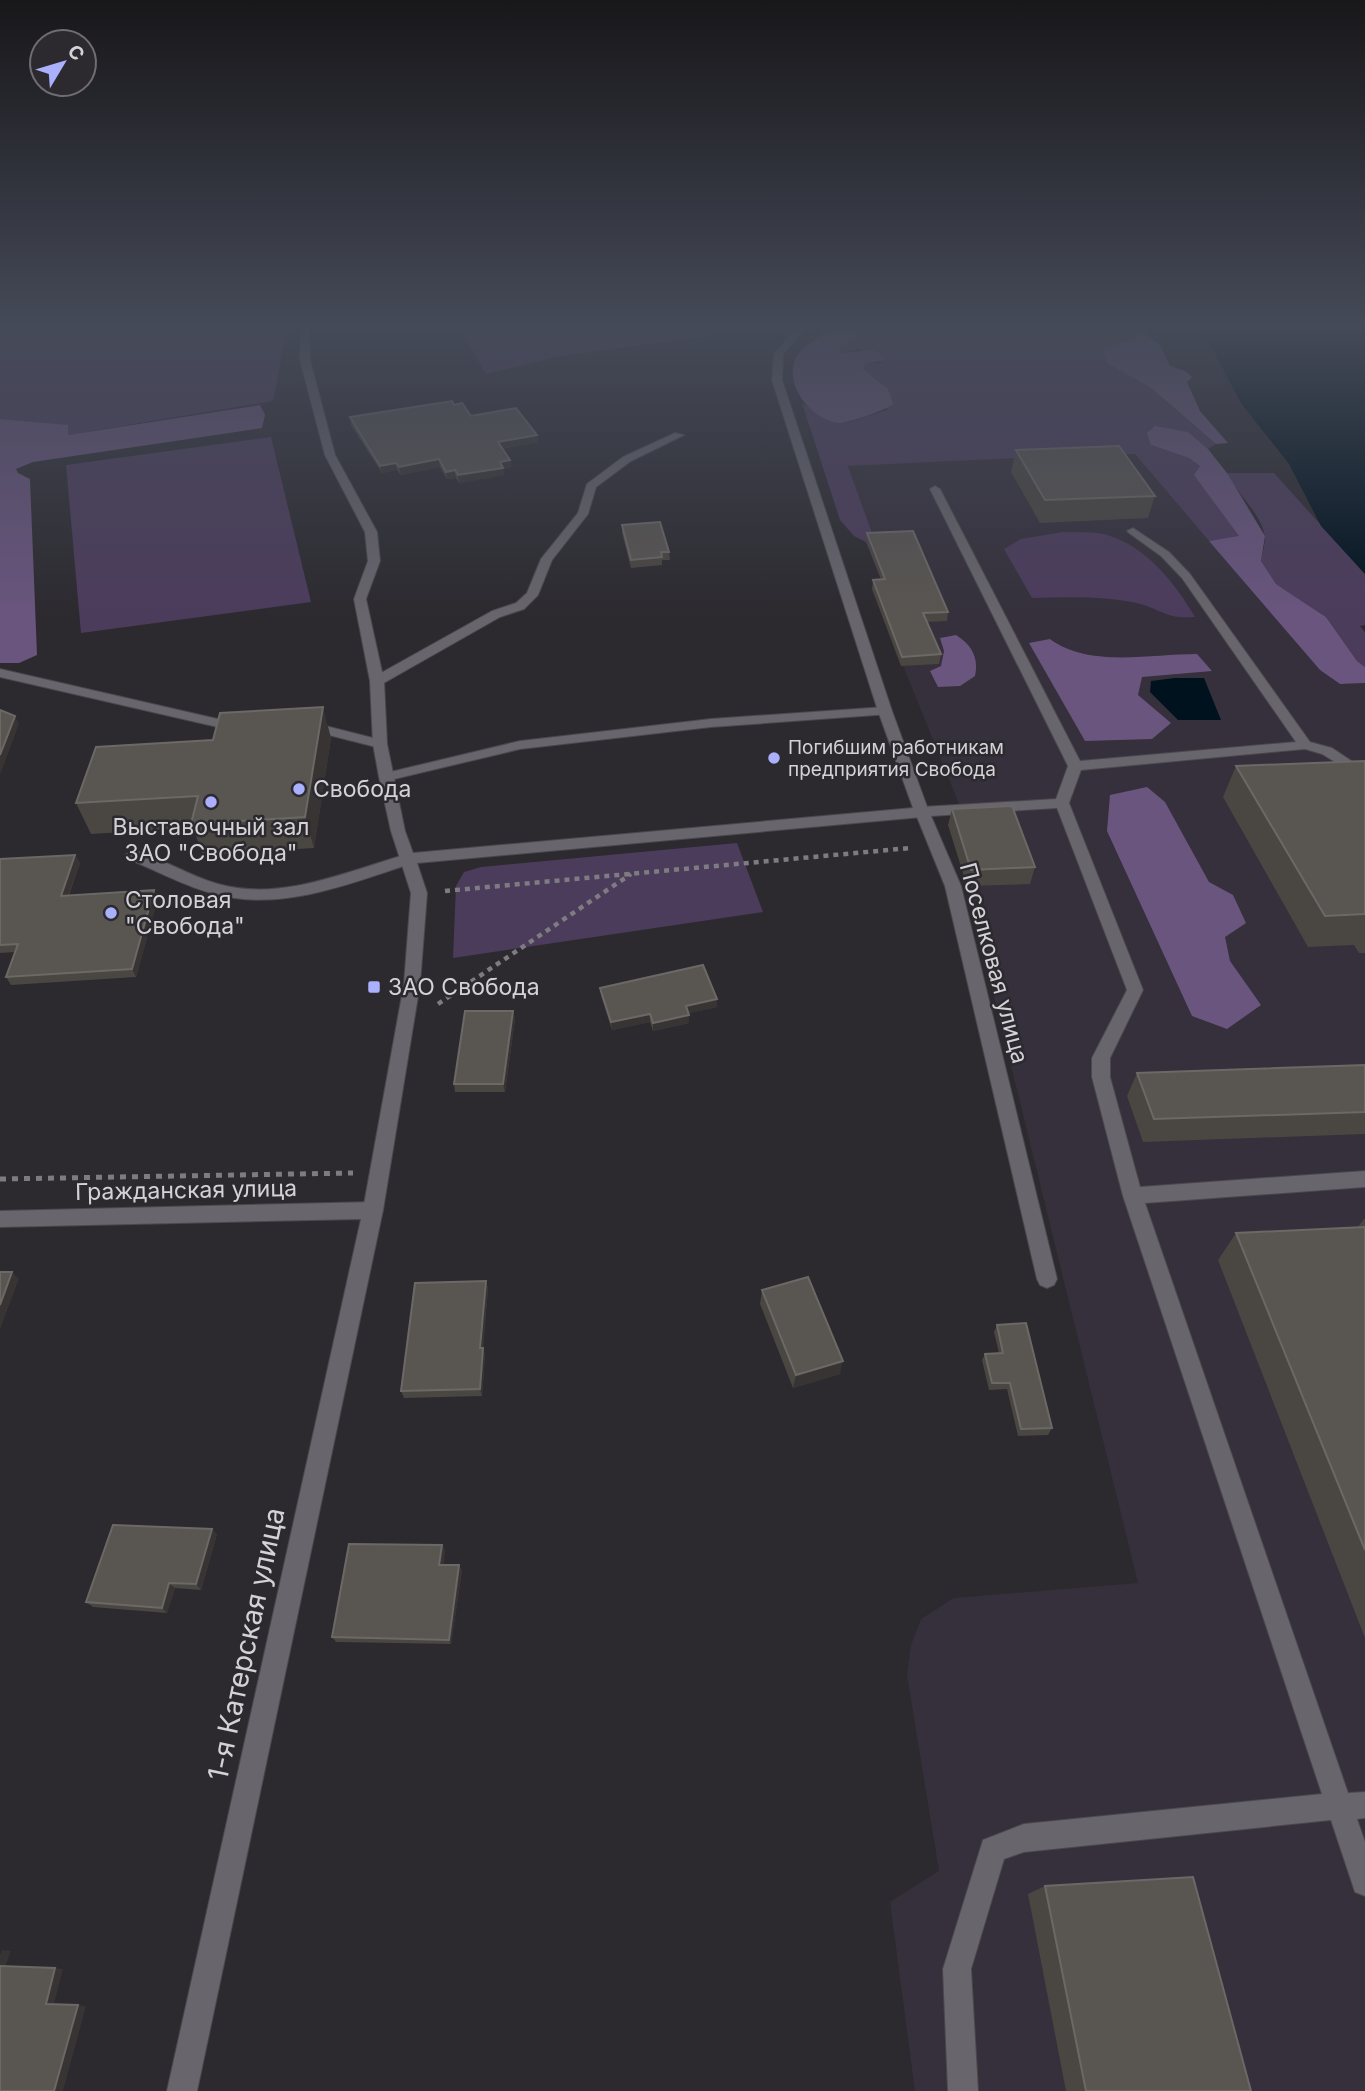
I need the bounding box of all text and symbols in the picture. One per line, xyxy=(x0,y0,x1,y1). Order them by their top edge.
north arrow xyxy=(28,28,98,98)
text: С xyxy=(63,40,89,65)
place label: Погибшим работникам предприятия Свобода xyxy=(788,736,1004,781)
marker: Погибшим работникам предприятия Свобода xyxy=(766,750,782,766)
place label: Свобода xyxy=(313,775,411,803)
marker: Свобода xyxy=(291,781,307,797)
marker: Выставочный зал ЗАО "Свобода" xyxy=(203,794,219,810)
place label: Выставочный зал ЗАО "Свобода" xyxy=(112,813,310,867)
street label: Поселковая улица xyxy=(954,859,1034,1067)
place label: Столовая "Свобода" xyxy=(125,886,245,940)
marker: Столовая "Свобода" xyxy=(103,905,119,921)
place label: ЗАО Свобода xyxy=(388,973,540,1001)
marker: ЗАО Свобода xyxy=(366,979,382,995)
street label: Гражданская улица xyxy=(75,1174,297,1206)
street label: 1-я Катерская улица xyxy=(200,1504,292,1784)

